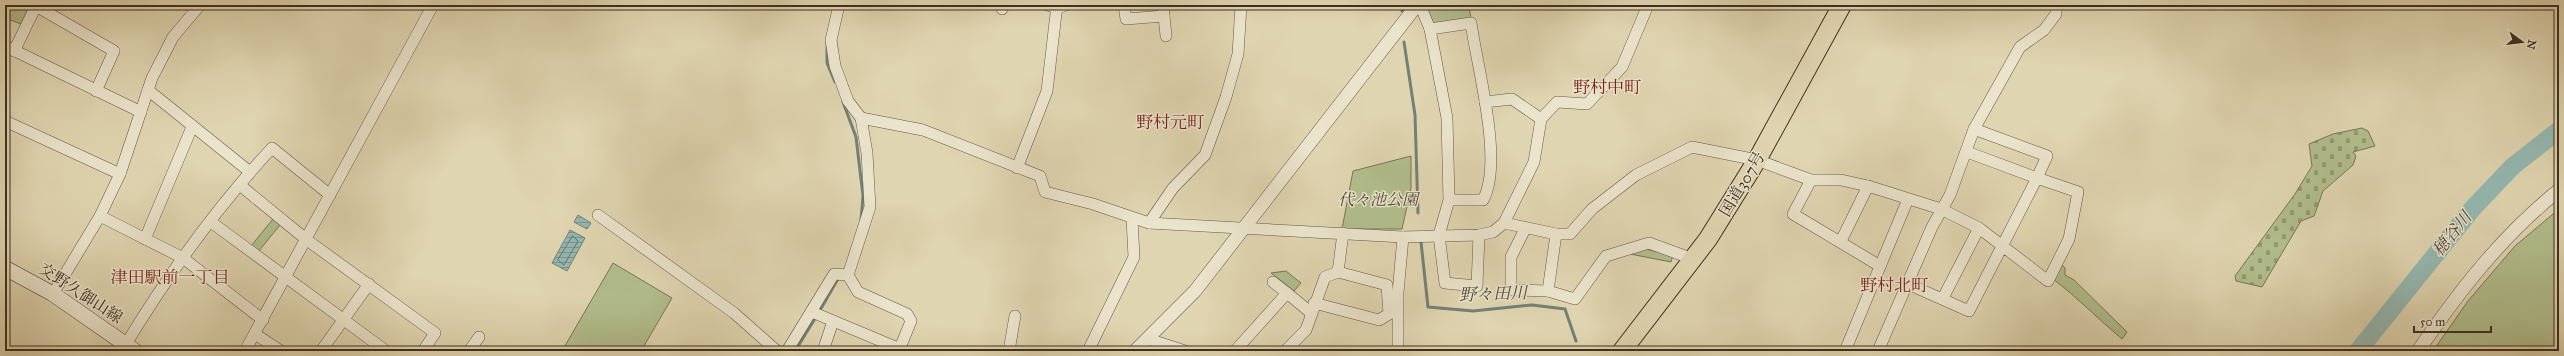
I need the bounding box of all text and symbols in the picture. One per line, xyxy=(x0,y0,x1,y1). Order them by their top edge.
north arrow xyxy=(2502,22,2542,62)
text: N xyxy=(2524,38,2539,51)
district label: 野村中町 xyxy=(1573,77,1641,98)
district label: 野村元町 xyxy=(1136,112,1204,133)
street label: 国道307号 xyxy=(1715,148,1769,220)
park label: 代々池公園 xyxy=(1338,190,1421,209)
water label: 穂谷川 xyxy=(2428,206,2477,260)
street label: 交野久御山線 xyxy=(36,259,126,327)
district label: 津田駅前一丁目 xyxy=(111,267,230,288)
district label: 野村北町 xyxy=(1860,275,1928,296)
water label: 野々田川 xyxy=(1459,282,1529,306)
scale bar xyxy=(2414,308,2491,334)
text: 50 m xyxy=(2420,315,2445,329)

